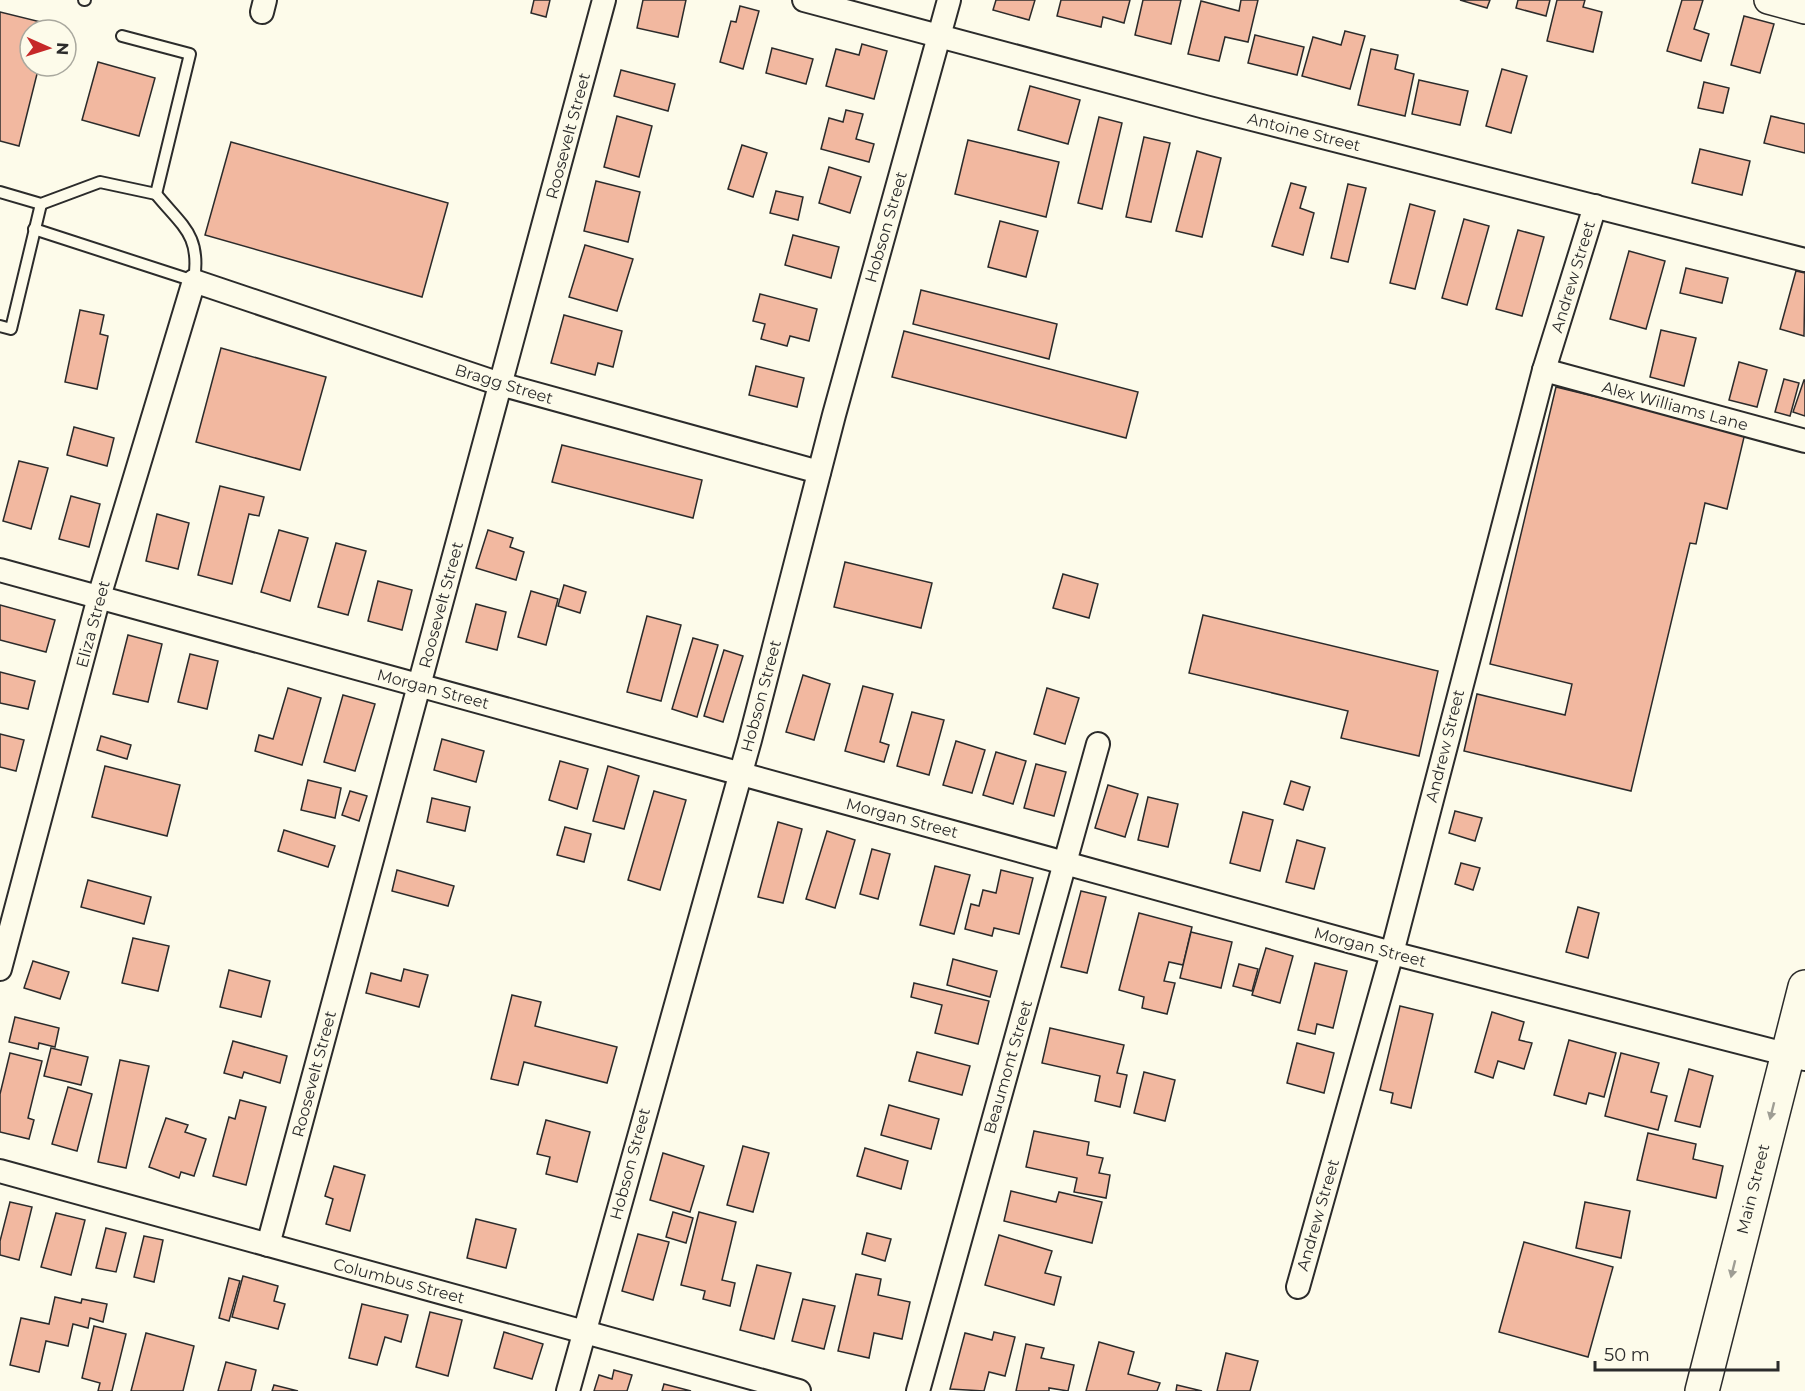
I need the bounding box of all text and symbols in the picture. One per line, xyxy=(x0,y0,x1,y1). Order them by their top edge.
north arrow xyxy=(18,18,78,78)
text: N xyxy=(53,42,72,56)
street label: Roosevelt Street xyxy=(542,70,594,201)
street label: Antoine Street xyxy=(1245,109,1363,155)
street label: Hobson Street xyxy=(861,169,911,285)
street label: Andrew Street xyxy=(1547,219,1599,335)
street label: Bragg Street xyxy=(453,360,556,408)
street label: Alex Williams Lane xyxy=(1600,377,1750,435)
street label: Roosevelt Street xyxy=(415,539,467,670)
street label: Eliza Street xyxy=(72,578,114,670)
street label: Hobson Street xyxy=(737,637,785,754)
street label: Morgan Street xyxy=(375,665,492,713)
street label: Andrew Street xyxy=(1422,687,1468,804)
street label: Morgan Street xyxy=(844,794,961,842)
street label: Morgan Street xyxy=(1312,923,1429,971)
street label: Beaumont Street xyxy=(980,997,1036,1136)
street label: Roosevelt Street xyxy=(288,1008,340,1139)
one-way arrow xyxy=(1767,1101,1777,1120)
street label: Hobson Street xyxy=(606,1105,654,1222)
street label: Main Street xyxy=(1733,1141,1774,1236)
street label: Andrew Street xyxy=(1293,1156,1343,1273)
street label: Columbus Street xyxy=(331,1254,467,1308)
one-way arrow xyxy=(1727,1260,1737,1278)
scale bar xyxy=(1595,1334,1778,1372)
text: 50 m xyxy=(1604,1344,1650,1366)

